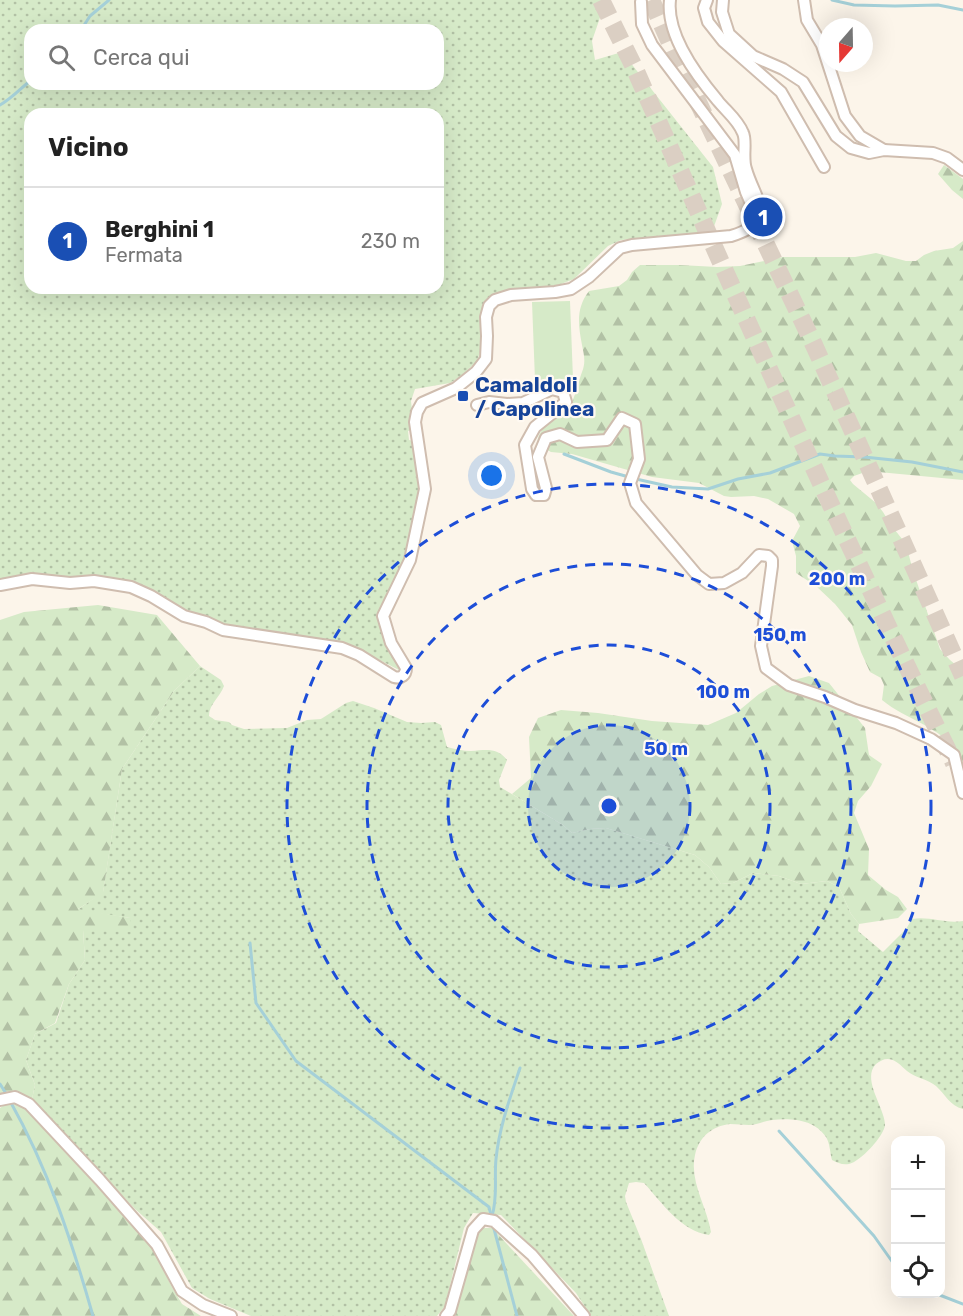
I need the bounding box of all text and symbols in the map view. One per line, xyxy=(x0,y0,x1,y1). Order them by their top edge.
north arrow xyxy=(819,18,873,72)
search box xyxy=(24,24,444,90)
icon: search xyxy=(45,41,78,74)
text: Cerca qui xyxy=(93,44,189,71)
text: Vicino xyxy=(48,132,129,163)
pin: 1 xyxy=(744,194,783,240)
text: Berghini 1 xyxy=(105,216,214,243)
text: 1 xyxy=(63,229,72,253)
text: 230 m xyxy=(361,229,420,253)
text: Fermata xyxy=(105,243,183,267)
place label: Camaldoli / Capolinea xyxy=(475,372,594,421)
marker: Camaldoli / Capolinea xyxy=(456,389,470,403)
your location xyxy=(477,461,506,490)
text: 200 m xyxy=(809,568,865,590)
text: 150 m xyxy=(753,624,807,646)
text: 100 m xyxy=(696,681,750,703)
text: 50 m xyxy=(644,738,688,760)
centre of rings xyxy=(599,796,619,816)
map controls xyxy=(891,1136,945,1298)
button: + xyxy=(891,1136,945,1190)
button: − xyxy=(891,1190,945,1244)
button: locate xyxy=(891,1244,945,1298)

